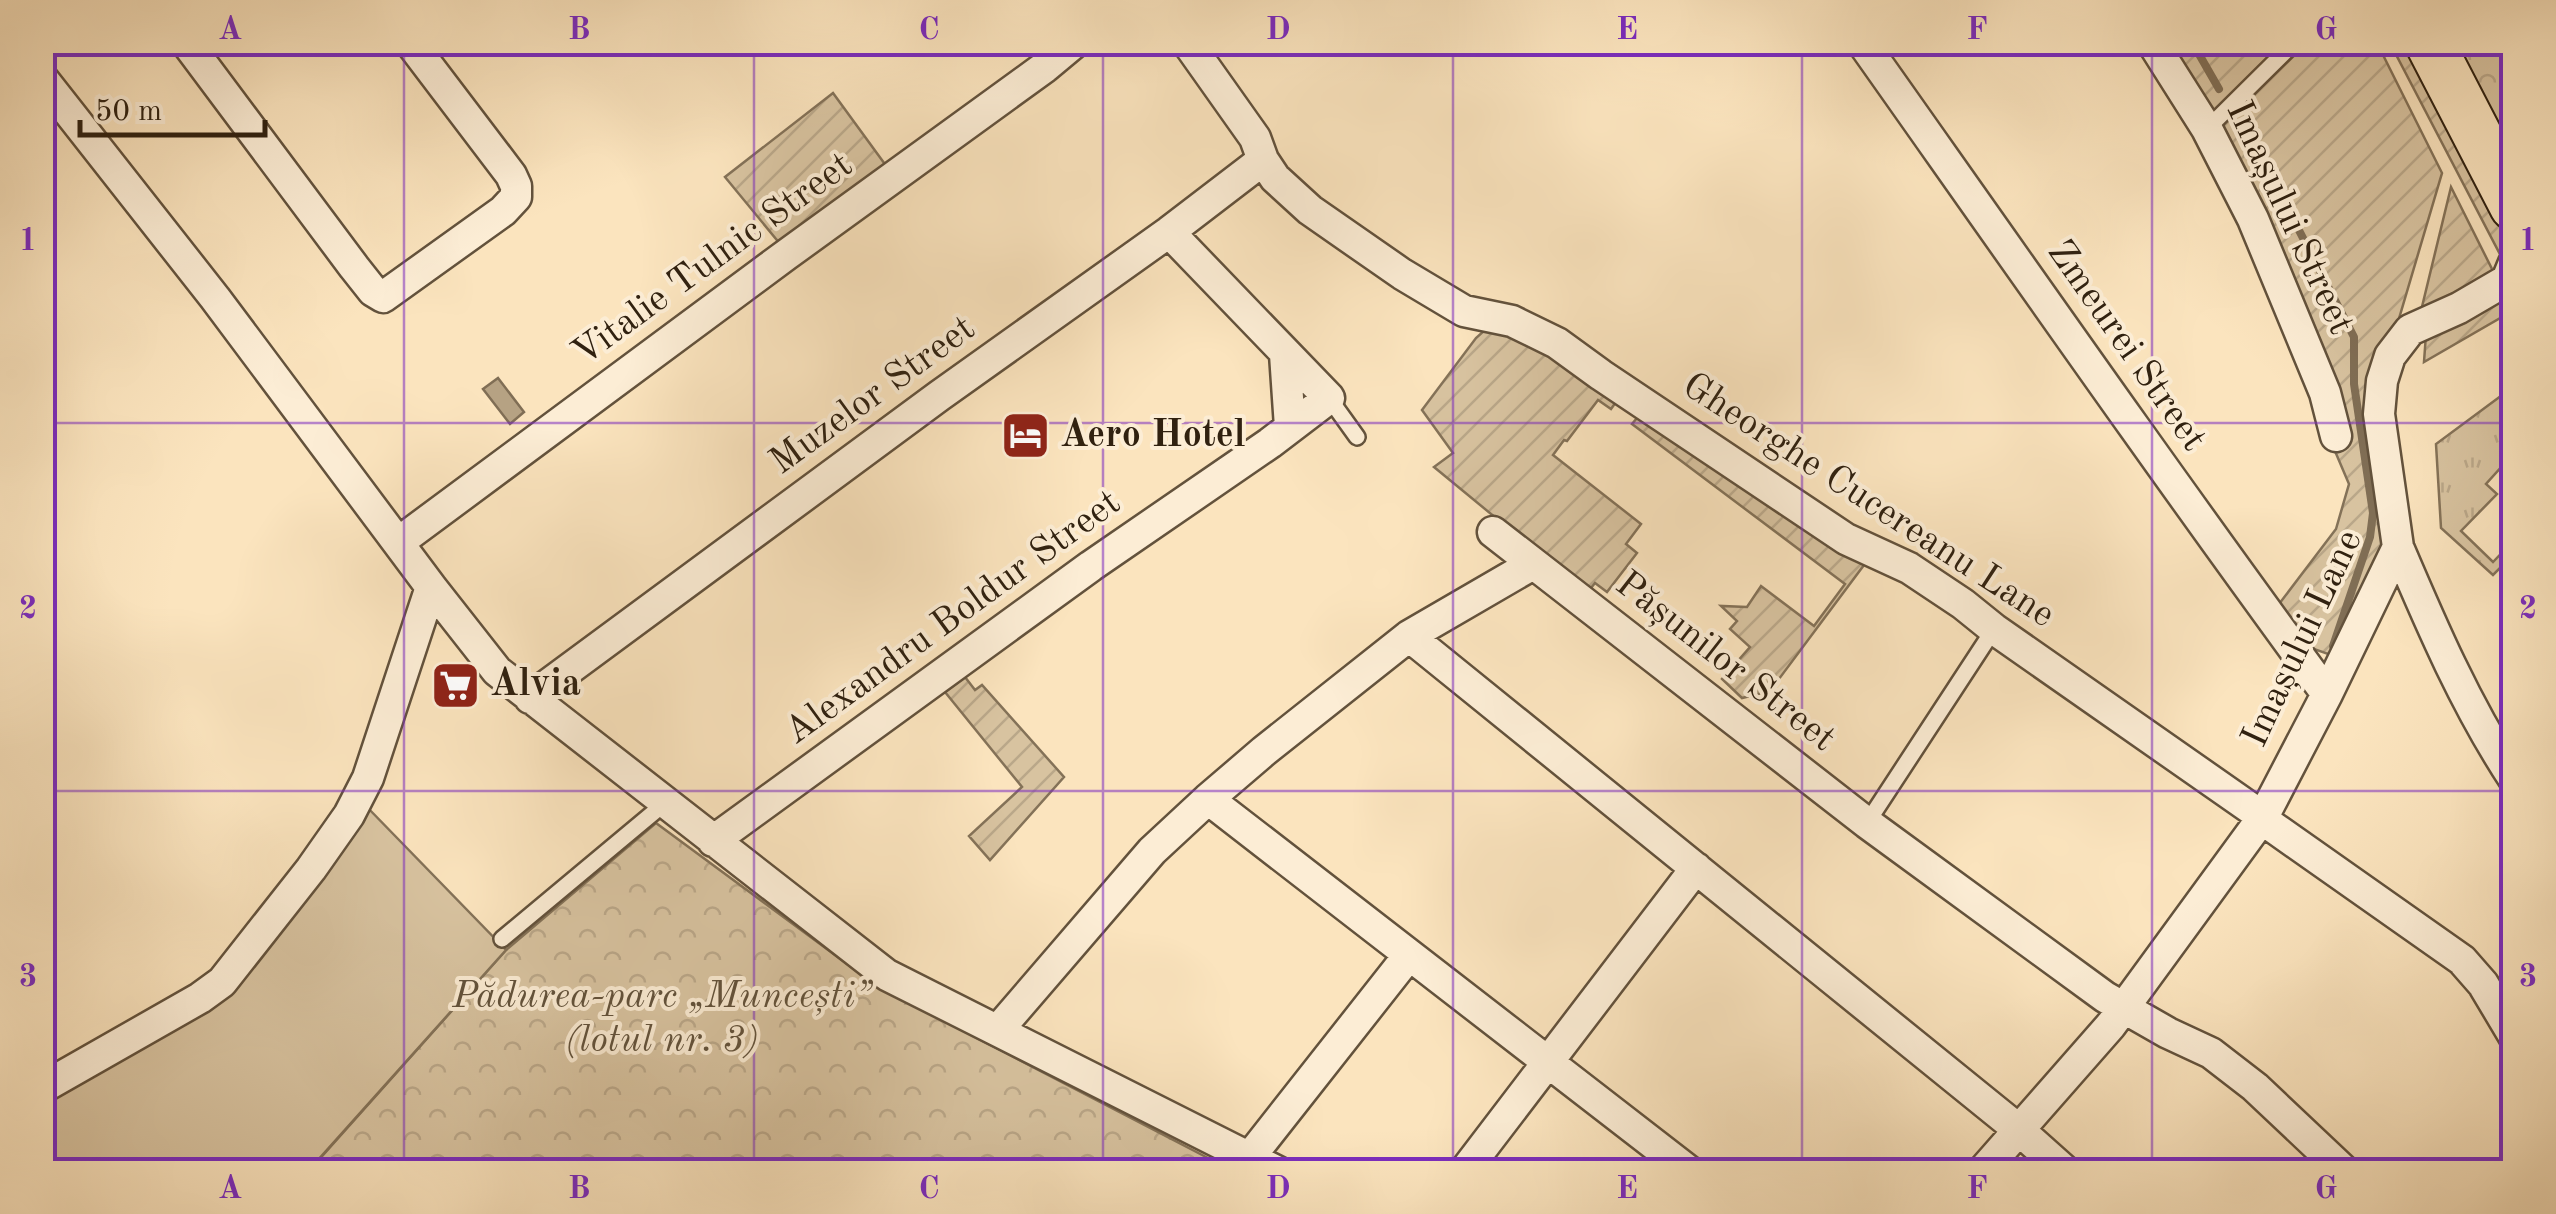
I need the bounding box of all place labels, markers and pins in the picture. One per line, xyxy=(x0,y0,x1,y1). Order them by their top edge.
hotel icon: Aero Hotel xyxy=(999,410,1051,462)
place label: Aero Hotel xyxy=(1060,417,1245,455)
supermarket icon: Alvia xyxy=(429,659,481,711)
place label: Alvia xyxy=(490,666,581,704)

